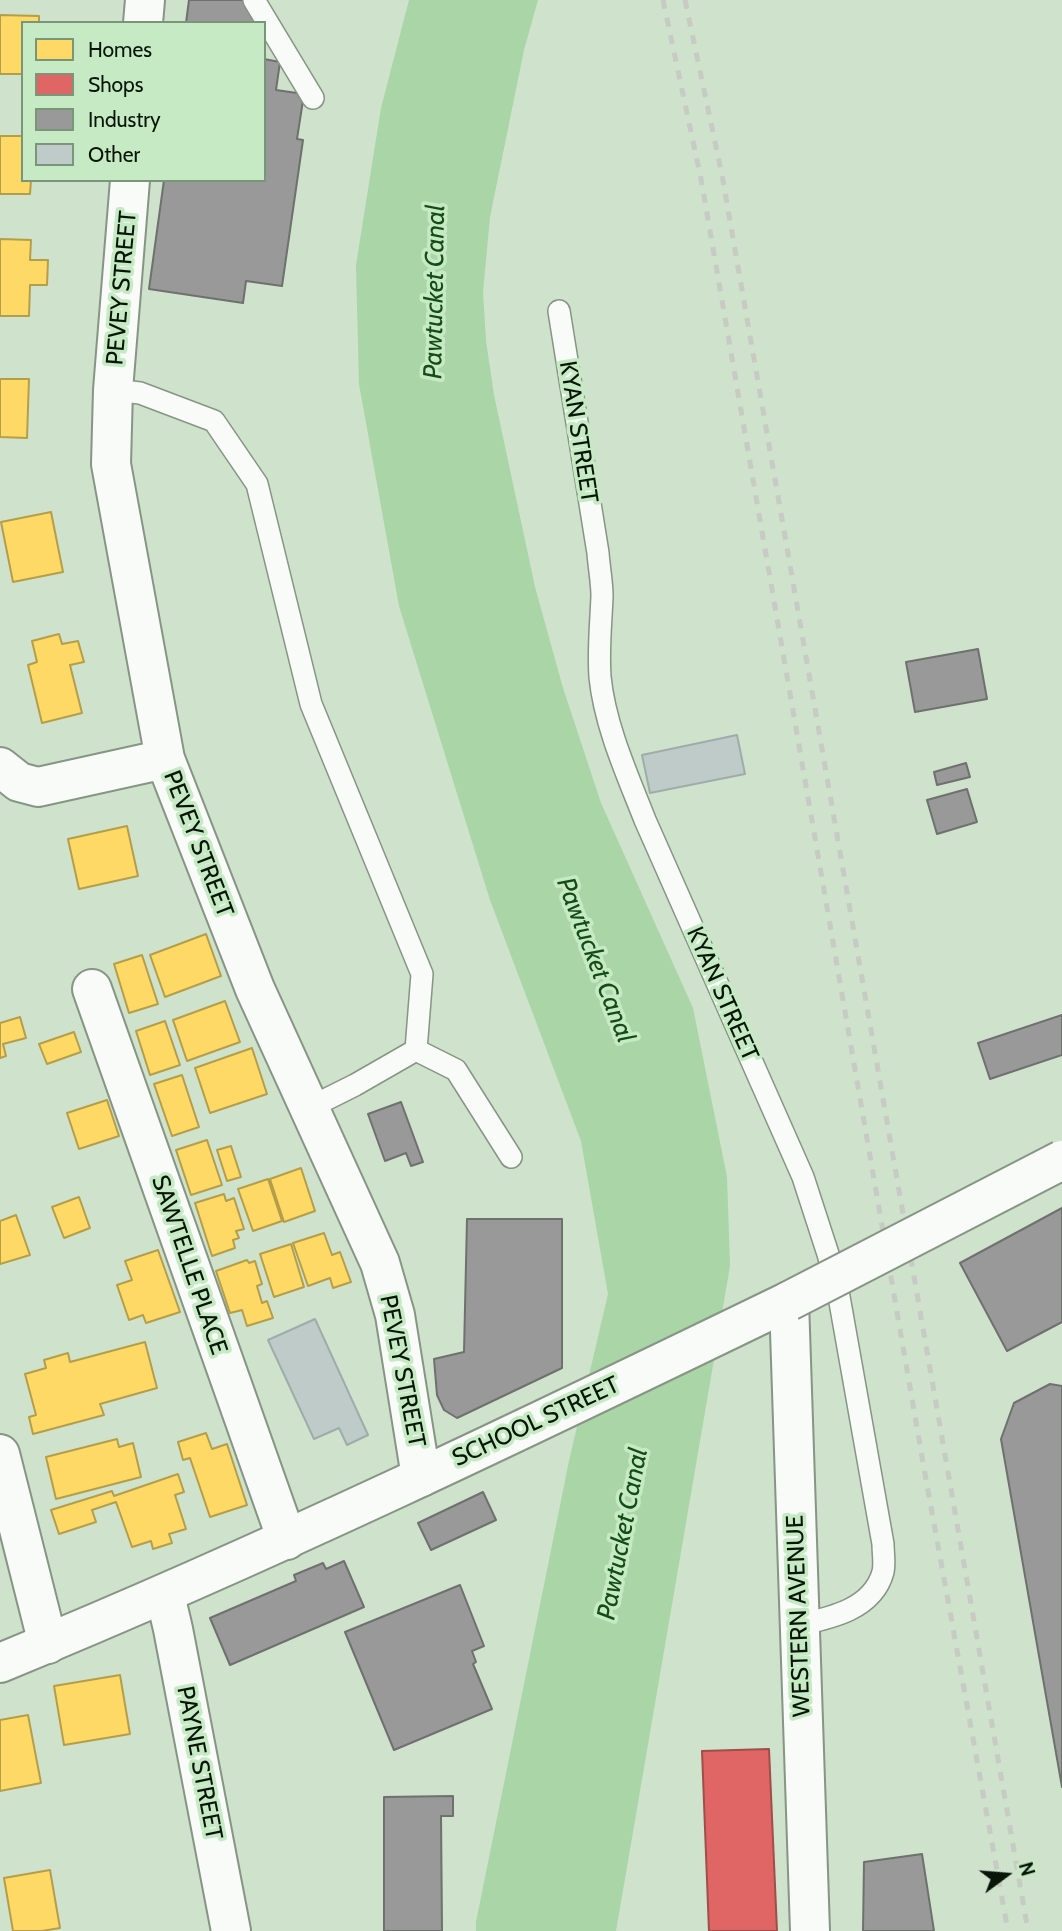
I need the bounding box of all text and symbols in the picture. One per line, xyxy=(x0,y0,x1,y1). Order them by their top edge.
legend xyxy=(21,21,266,182)
text: Homes xyxy=(88,37,152,62)
text: Shops xyxy=(88,72,143,97)
text: Industry xyxy=(88,107,161,132)
text: Other xyxy=(88,142,140,167)
water label: Pawtucket Canal xyxy=(418,205,452,379)
street label: PEVEY STREET xyxy=(101,210,143,366)
street label: KYAN STREET xyxy=(553,359,603,505)
street label: PEVEY STREET xyxy=(157,767,239,921)
water label: Pawtucket Canal xyxy=(549,873,641,1047)
street label: KYAN STREET xyxy=(680,923,764,1065)
street label: SAWTELLE PLACE xyxy=(145,1172,233,1358)
street label: PEVEY STREET xyxy=(373,1292,431,1450)
street label: SCHOOL STREET xyxy=(448,1371,624,1473)
water label: Pawtucket Canal xyxy=(591,1446,655,1622)
street label: WESTERN AVENUE xyxy=(781,1515,817,1717)
street label: PAYNE STREET xyxy=(170,1684,228,1842)
north arrow xyxy=(971,1840,1041,1910)
text: N xyxy=(1014,1859,1040,1879)

